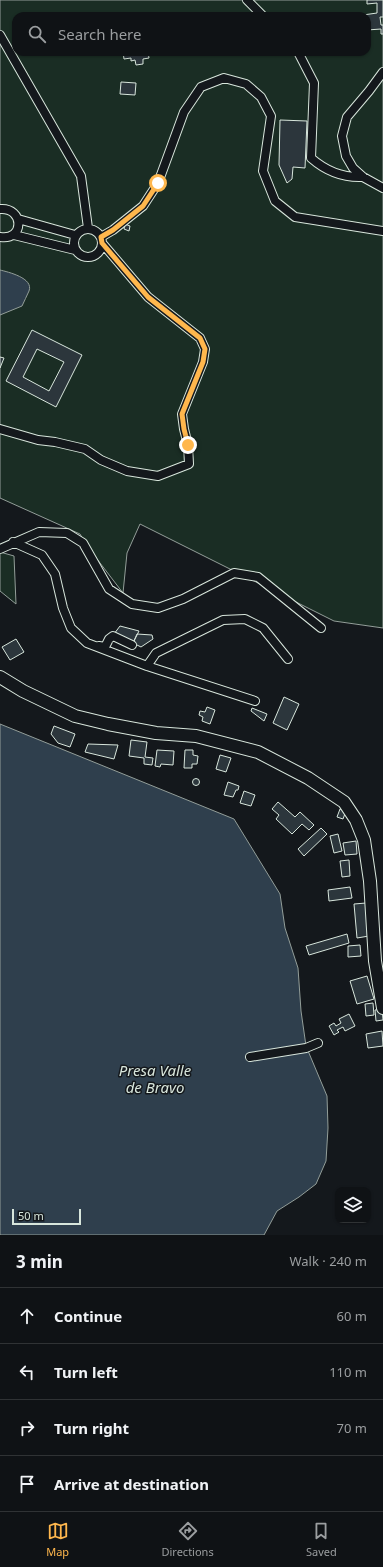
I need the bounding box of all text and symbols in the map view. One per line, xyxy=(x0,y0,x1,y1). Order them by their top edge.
search box xyxy=(12,12,371,56)
icon: search xyxy=(26,23,48,45)
text: Search here xyxy=(58,24,141,44)
route start xyxy=(149,174,167,192)
route end xyxy=(179,436,197,454)
water label: Presa Valle de Bravo xyxy=(119,1060,192,1097)
map controls xyxy=(335,1187,371,1223)
button: layers xyxy=(335,1187,371,1223)
scale bar xyxy=(12,1207,81,1226)
text: 50 m xyxy=(18,1208,44,1223)
text: 3 min xyxy=(16,1250,63,1273)
text: Walk · 240 m xyxy=(289,1252,367,1270)
icon: ahead xyxy=(16,1305,38,1327)
text: Continue xyxy=(54,1306,122,1326)
text: 60 m xyxy=(337,1307,367,1325)
icon: left xyxy=(16,1361,38,1383)
text: Turn left xyxy=(54,1362,118,1382)
text: 110 m xyxy=(329,1363,367,1381)
icon: right xyxy=(16,1417,38,1439)
text: Turn right xyxy=(54,1418,129,1438)
text: 70 m xyxy=(337,1419,367,1437)
icon: arrive xyxy=(16,1473,38,1495)
text: Arrive at destination xyxy=(54,1474,209,1494)
tab: Map xyxy=(46,1520,69,1559)
tab: Directions xyxy=(161,1520,214,1559)
tab: Saved xyxy=(306,1520,337,1559)

